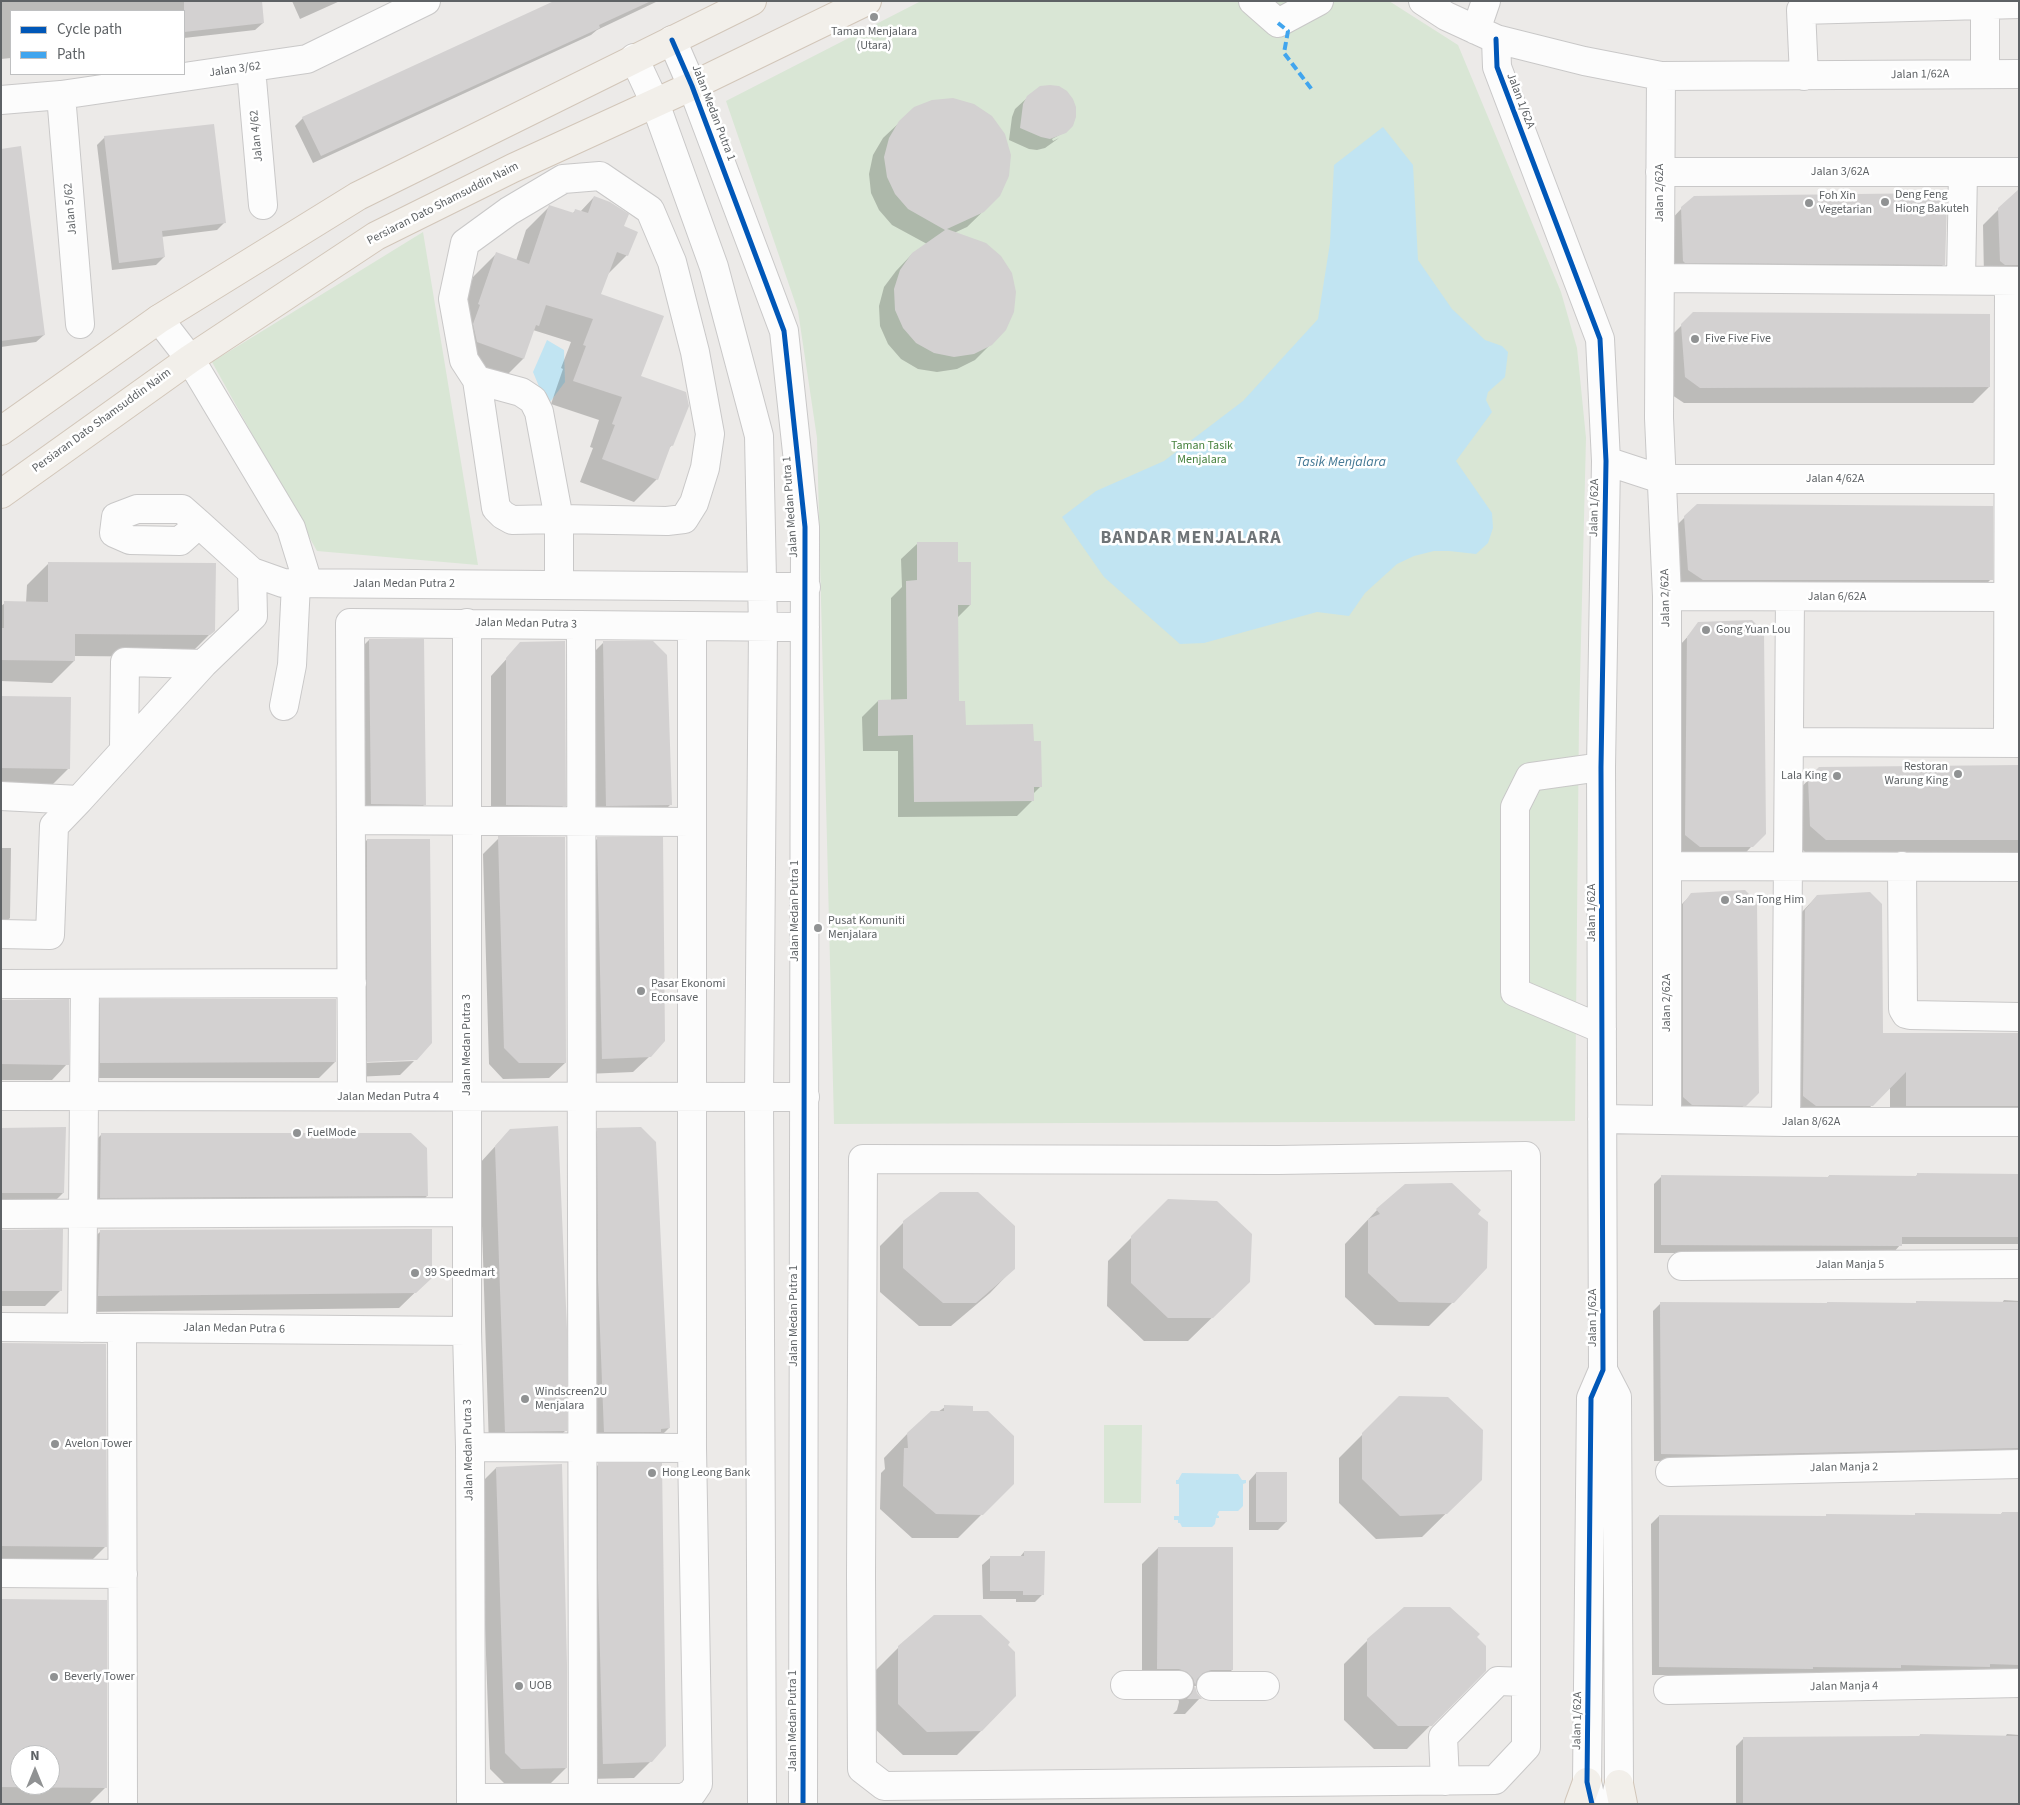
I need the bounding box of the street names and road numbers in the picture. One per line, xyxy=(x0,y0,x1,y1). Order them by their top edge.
street label: Jalan 3/62 xyxy=(208,59,262,81)
street label: Jalan Medan Putra 1 xyxy=(688,63,738,163)
street label: Jalan 1/62A xyxy=(1891,67,1949,83)
street label: Jalan 1/62A xyxy=(1503,71,1537,131)
street label: Jalan 4/62 xyxy=(248,109,266,163)
street label: Persiaran Dato Shamsuddin Naim xyxy=(365,159,521,249)
street label: Jalan 2/62A xyxy=(1653,164,1667,222)
street label: Jalan 3/62A xyxy=(1811,165,1869,179)
street label: Jalan 5/62 xyxy=(62,182,80,236)
street label: Persiaran Dato Shamsuddin Naim xyxy=(30,366,174,476)
street label: Jalan Medan Putra 1 xyxy=(780,456,802,558)
street label: Jalan 4/62A xyxy=(1806,472,1864,486)
street label: Jalan 1/62A xyxy=(1587,479,1603,537)
street label: Jalan 2/62A xyxy=(1658,569,1674,627)
street label: Jalan Medan Putra 2 xyxy=(353,577,455,591)
street label: Jalan 6/62A xyxy=(1808,590,1866,604)
street label: Jalan Medan Putra 3 xyxy=(475,616,577,632)
street label: Jalan Medan Putra 1 xyxy=(788,860,802,962)
street label: Jalan 1/62A xyxy=(1585,884,1599,942)
street label: Jalan 2/62A xyxy=(1660,974,1674,1032)
street label: Jalan Medan Putra 3 xyxy=(460,994,474,1096)
street label: Jalan Medan Putra 4 xyxy=(337,1090,439,1104)
street label: Jalan 8/62A xyxy=(1782,1115,1840,1129)
street label: Jalan Manja 5 xyxy=(1816,1258,1884,1272)
street label: Jalan Medan Putra 1 xyxy=(787,1265,801,1367)
street label: Jalan 1/62A xyxy=(1586,1289,1600,1347)
street label: Jalan Medan Putra 6 xyxy=(183,1321,285,1337)
street label: Jalan Medan Putra 3 xyxy=(461,1399,477,1501)
street label: Jalan Manja 2 xyxy=(1810,1460,1878,1476)
street label: Jalan Medan Putra 1 xyxy=(786,1670,800,1772)
street label: Jalan Manja 4 xyxy=(1810,1679,1878,1695)
street label: Jalan 1/62A xyxy=(1570,1692,1586,1750)

